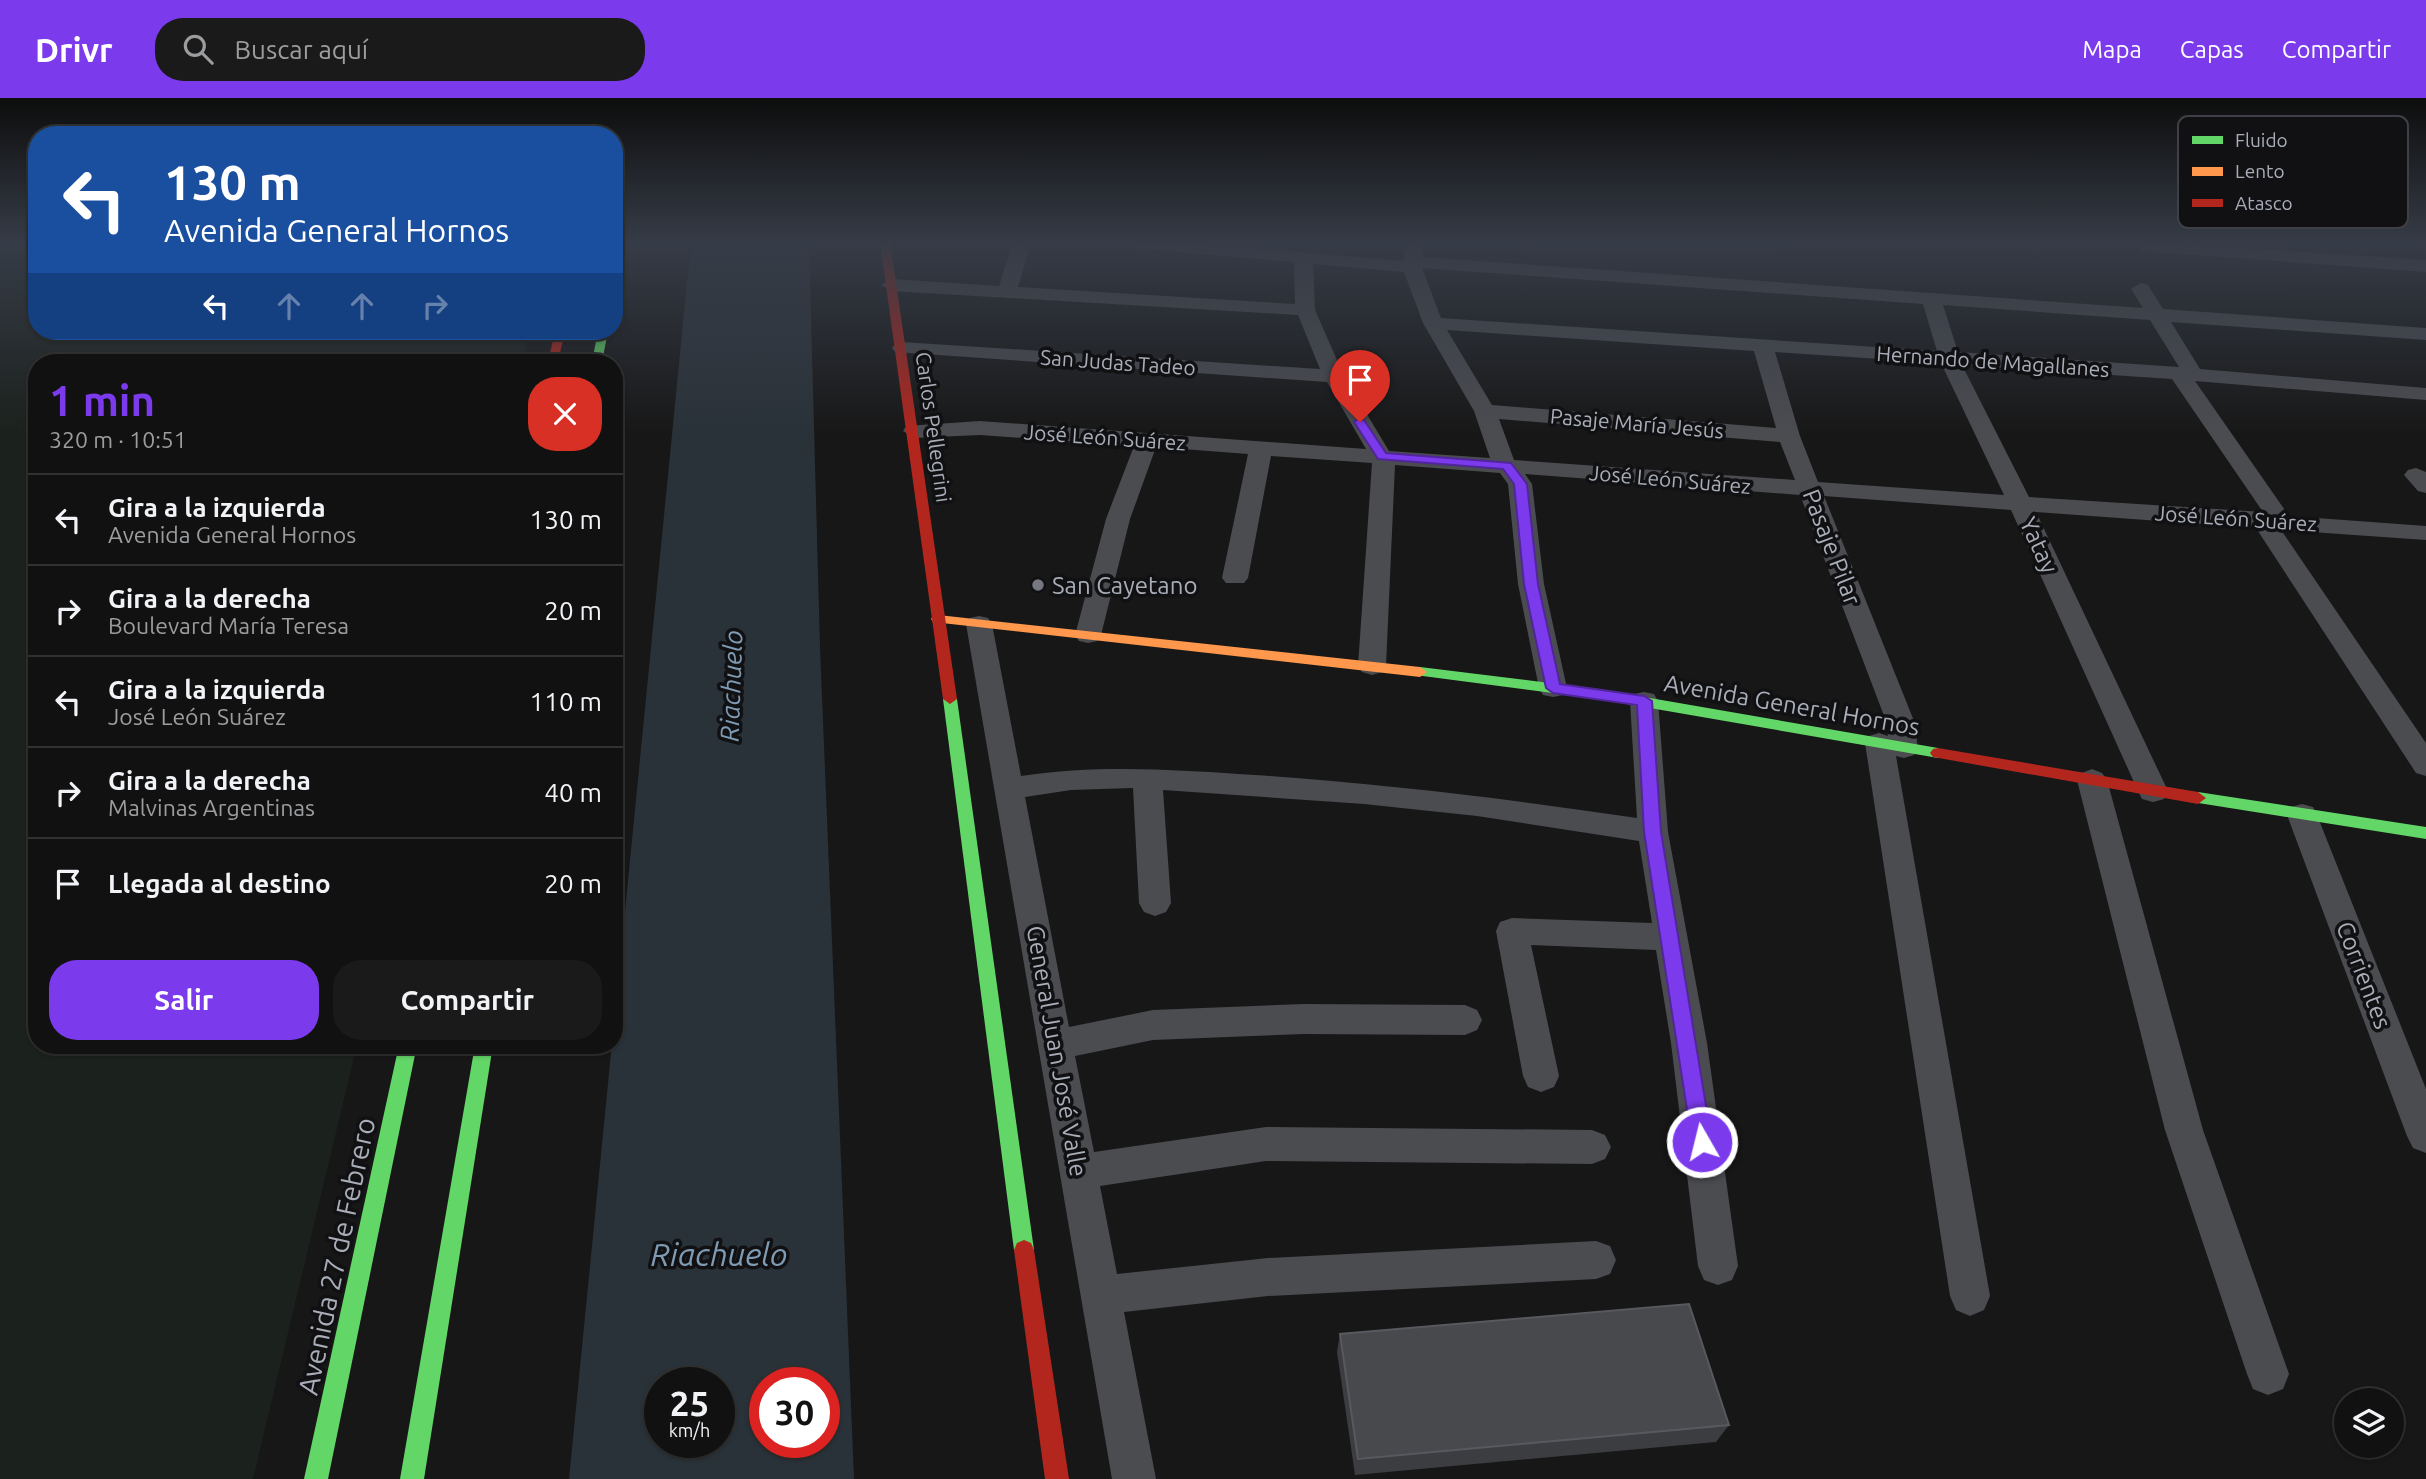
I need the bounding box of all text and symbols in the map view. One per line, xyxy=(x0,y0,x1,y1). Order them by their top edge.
search box xyxy=(155,18,645,81)
icon: search xyxy=(179,30,217,68)
text: Drivr xyxy=(35,31,113,68)
text: Buscar aquí xyxy=(235,35,368,64)
text: Mapa xyxy=(2082,36,2142,63)
text: Capas xyxy=(2180,36,2244,63)
text: Compartir xyxy=(2282,36,2391,63)
legend xyxy=(2178,116,2408,228)
text: Fluido xyxy=(2235,129,2288,151)
icon: left xyxy=(49,154,140,245)
text: 130 m xyxy=(164,154,301,209)
text: Lento xyxy=(2235,160,2285,182)
text: Atasco xyxy=(2235,192,2293,214)
text: Avenida General Hornos xyxy=(164,212,509,248)
icon: left xyxy=(197,287,235,325)
icon: ahead xyxy=(270,287,308,325)
icon: ahead xyxy=(343,287,381,325)
icon: right xyxy=(416,287,454,325)
street label: Hernando de Magallanes xyxy=(1876,341,2110,381)
street label: San Judas Tadeo xyxy=(1039,345,1197,379)
street label: Carlos Pellegrini xyxy=(912,350,956,504)
pin xyxy=(1330,350,1390,422)
icon: arrive xyxy=(1341,361,1379,399)
text: 1 min xyxy=(49,377,155,424)
button: close xyxy=(528,377,602,451)
street label: Pasaje María Jesús xyxy=(1549,403,1725,443)
street label: José León Suárez xyxy=(1023,419,1187,455)
text: 320 m · 10:51 xyxy=(49,427,187,452)
street label: José León Suárez xyxy=(1588,460,1752,498)
street label: Pasaje Pilar xyxy=(1798,485,1866,609)
text: Gira a la izquierda xyxy=(108,493,326,522)
street label: José León Suárez xyxy=(2154,500,2318,536)
icon: left xyxy=(49,501,87,539)
text: 130 m xyxy=(530,505,602,534)
street label: Yatay xyxy=(2014,513,2064,578)
text: Avenida General Hornos xyxy=(108,522,356,547)
place label: San Cayetano xyxy=(1052,572,1197,599)
marker: San Cayetano xyxy=(1030,577,1046,593)
text: Gira a la derecha xyxy=(108,584,311,613)
icon: right xyxy=(49,592,87,630)
text: 20 m xyxy=(544,596,602,625)
text: Boulevard María Teresa xyxy=(108,613,349,638)
water label: Riachuelo xyxy=(715,630,747,742)
street label: Avenida General Hornos xyxy=(1662,669,1922,741)
text: Gira a la izquierda xyxy=(108,675,326,704)
icon: left xyxy=(49,683,87,721)
text: 110 m xyxy=(530,687,602,716)
text: José León Suárez xyxy=(108,704,286,729)
text: Gira a la derecha xyxy=(108,766,311,795)
icon: right xyxy=(49,774,87,812)
text: 40 m xyxy=(544,778,602,807)
text: Malvinas Argentinas xyxy=(108,795,315,820)
icon: arrive xyxy=(49,865,87,903)
text: Llegada al destino xyxy=(108,869,331,898)
text: 20 m xyxy=(544,869,602,898)
street label: Corrientes xyxy=(2331,918,2397,1032)
street label: General Juan José Valle xyxy=(1022,923,1092,1179)
button: Salir xyxy=(49,960,319,1040)
button: Compartir xyxy=(333,960,602,1040)
position arrow xyxy=(1665,1105,1739,1179)
street label: Avenida 27 de Febrero xyxy=(291,1115,381,1397)
water label: Riachuelo xyxy=(651,1236,787,1272)
speed limit sign: 30 xyxy=(749,1367,840,1458)
text: 25 xyxy=(670,1383,709,1423)
map controls xyxy=(2334,1388,2404,1458)
button: layers xyxy=(2334,1388,2404,1458)
text: km/h xyxy=(669,1420,710,1440)

